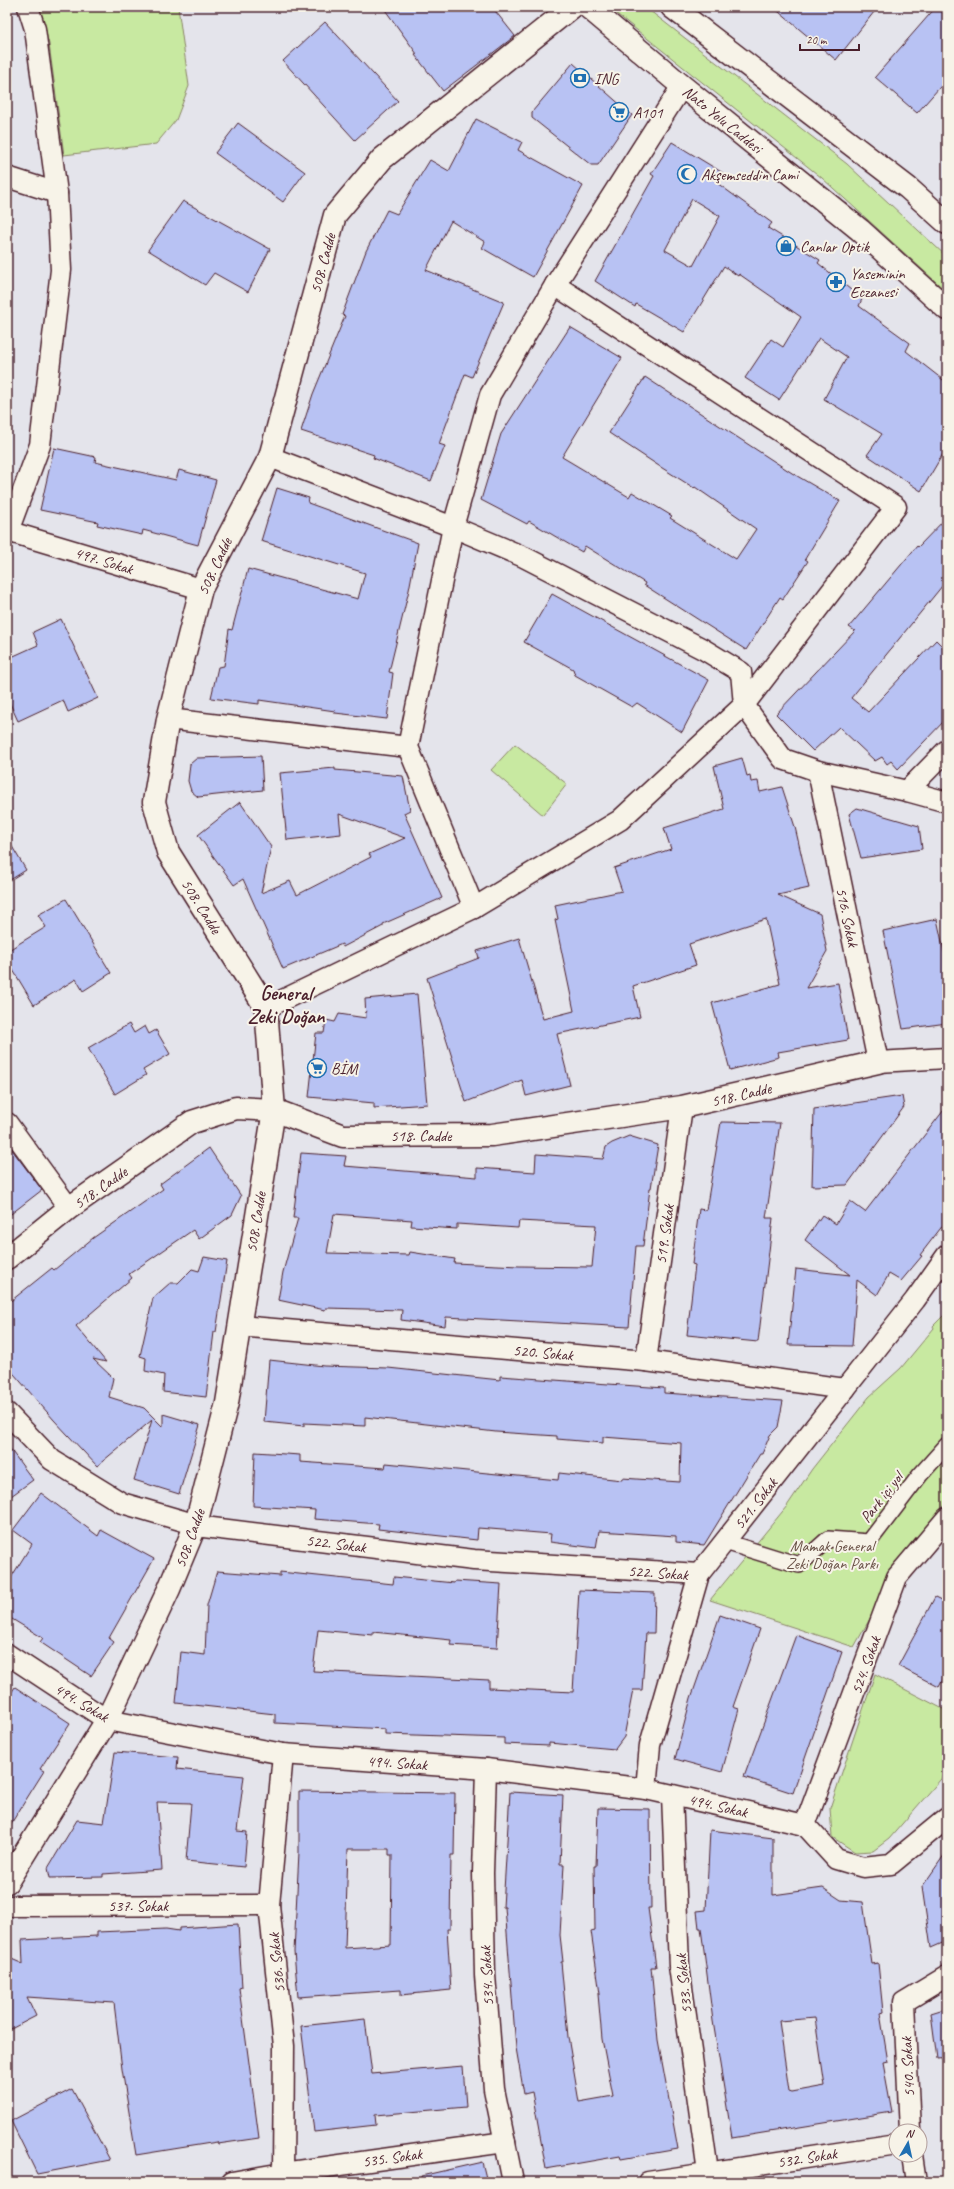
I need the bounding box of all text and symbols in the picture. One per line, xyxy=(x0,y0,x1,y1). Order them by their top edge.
scale bar xyxy=(800,26,859,52)
text: 20 m xyxy=(806,32,828,48)
bank icon: ING xyxy=(569,67,591,89)
place label: ING xyxy=(594,69,620,89)
street label: Nato Yolu Caddesi xyxy=(678,81,768,159)
supermarket icon: A101 xyxy=(608,101,630,123)
place label: A101 xyxy=(633,103,663,123)
mosque icon: Akşemseddin Cami xyxy=(676,163,698,185)
place label: Akşemseddin Cami xyxy=(701,165,800,185)
street label: 508. Cadde xyxy=(305,229,341,295)
shop icon: Canlar Optik xyxy=(775,235,797,257)
place label: Canlar Optik xyxy=(800,237,870,257)
place label: Yaseminin Eczanesi xyxy=(850,264,906,302)
pharmacy icon: Yaseminin Eczanesi xyxy=(825,271,847,293)
street label: 508. Cadde xyxy=(193,533,238,598)
street label: 497. Sokak xyxy=(72,543,136,580)
street label: 508. Cadde xyxy=(177,875,227,939)
street label: 516. Sokak xyxy=(831,886,863,950)
district label: General Zeki Doğan xyxy=(248,981,325,1029)
supermarket icon: BİM xyxy=(306,1057,328,1079)
place label: BİM xyxy=(331,1059,359,1079)
street label: 518. Cadde xyxy=(709,1078,775,1112)
street label: 518. Cadde xyxy=(391,1126,453,1146)
street label: 518. Cadde xyxy=(70,1161,133,1213)
street label: 508. Cadde xyxy=(241,1189,271,1254)
street label: 519. Sokak xyxy=(651,1202,679,1265)
street label: 520. Sokak xyxy=(512,1340,575,1366)
street label: Park içi yol xyxy=(856,1466,910,1527)
street label: 521. Sokak xyxy=(729,1473,783,1533)
street label: 508. Cadde xyxy=(170,1505,210,1570)
street label: 522. Sokak xyxy=(305,1530,368,1558)
park label: Mamak General Zeki Doğan Parkı xyxy=(786,1536,879,1574)
street label: 522. Sokak xyxy=(627,1561,690,1585)
street label: 524. Sokak xyxy=(846,1633,886,1697)
street label: 494. Sokak xyxy=(51,1679,113,1727)
street label: 494. Sokak xyxy=(366,1751,429,1775)
street label: 494. Sokak xyxy=(686,1789,750,1823)
street label: 537. Sokak xyxy=(108,1896,169,1916)
street label: 536. Sokak xyxy=(264,1931,290,1994)
street label: 534. Sokak xyxy=(475,1944,499,2006)
street label: 533. Sokak xyxy=(671,1952,697,2015)
street label: 540. Sokak xyxy=(896,2035,920,2097)
north arrow xyxy=(888,2123,928,2163)
text: N xyxy=(905,2126,916,2141)
street label: 532. Sokak xyxy=(776,2143,839,2173)
street label: 535. Sokak xyxy=(361,2144,424,2172)

